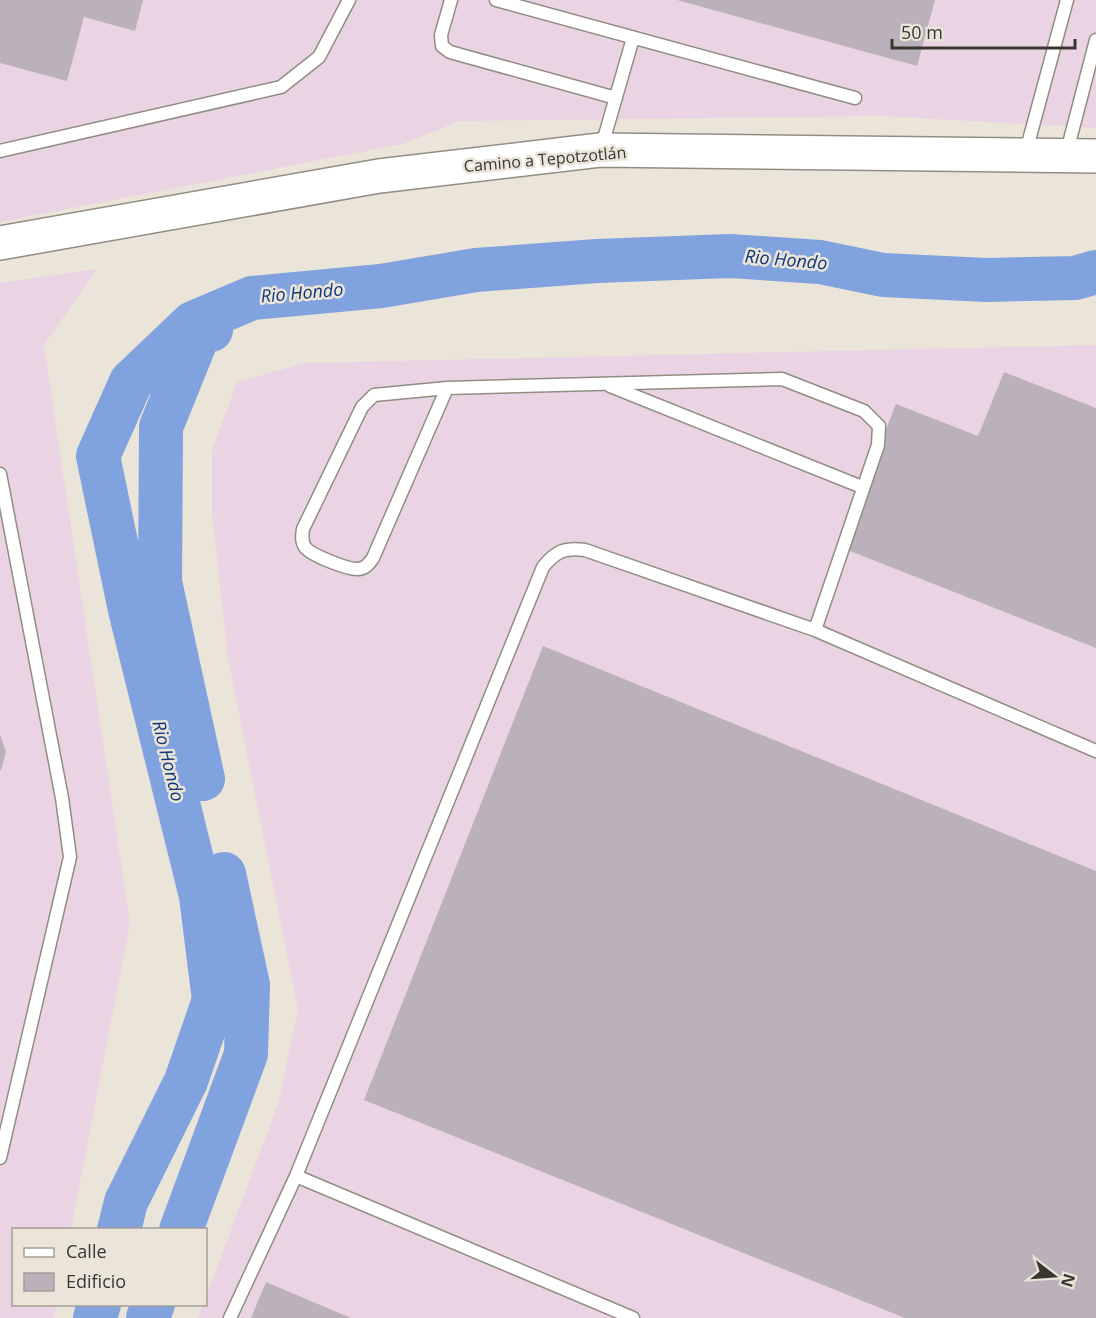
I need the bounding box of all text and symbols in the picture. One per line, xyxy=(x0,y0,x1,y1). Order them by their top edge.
scale bar xyxy=(892,12,1075,50)
text: 50 m xyxy=(901,20,943,44)
street label: Camino a Tepotzotlán xyxy=(463,141,627,177)
water label: Rio Hondo xyxy=(744,243,828,275)
water label: Rio Hondo xyxy=(260,276,344,308)
water label: Rio Hondo xyxy=(147,718,191,804)
legend xyxy=(12,1228,207,1306)
text: Calle xyxy=(66,1239,107,1263)
north arrow xyxy=(1024,1246,1084,1306)
text: Edificio xyxy=(66,1269,126,1293)
text: N xyxy=(1056,1271,1081,1290)

